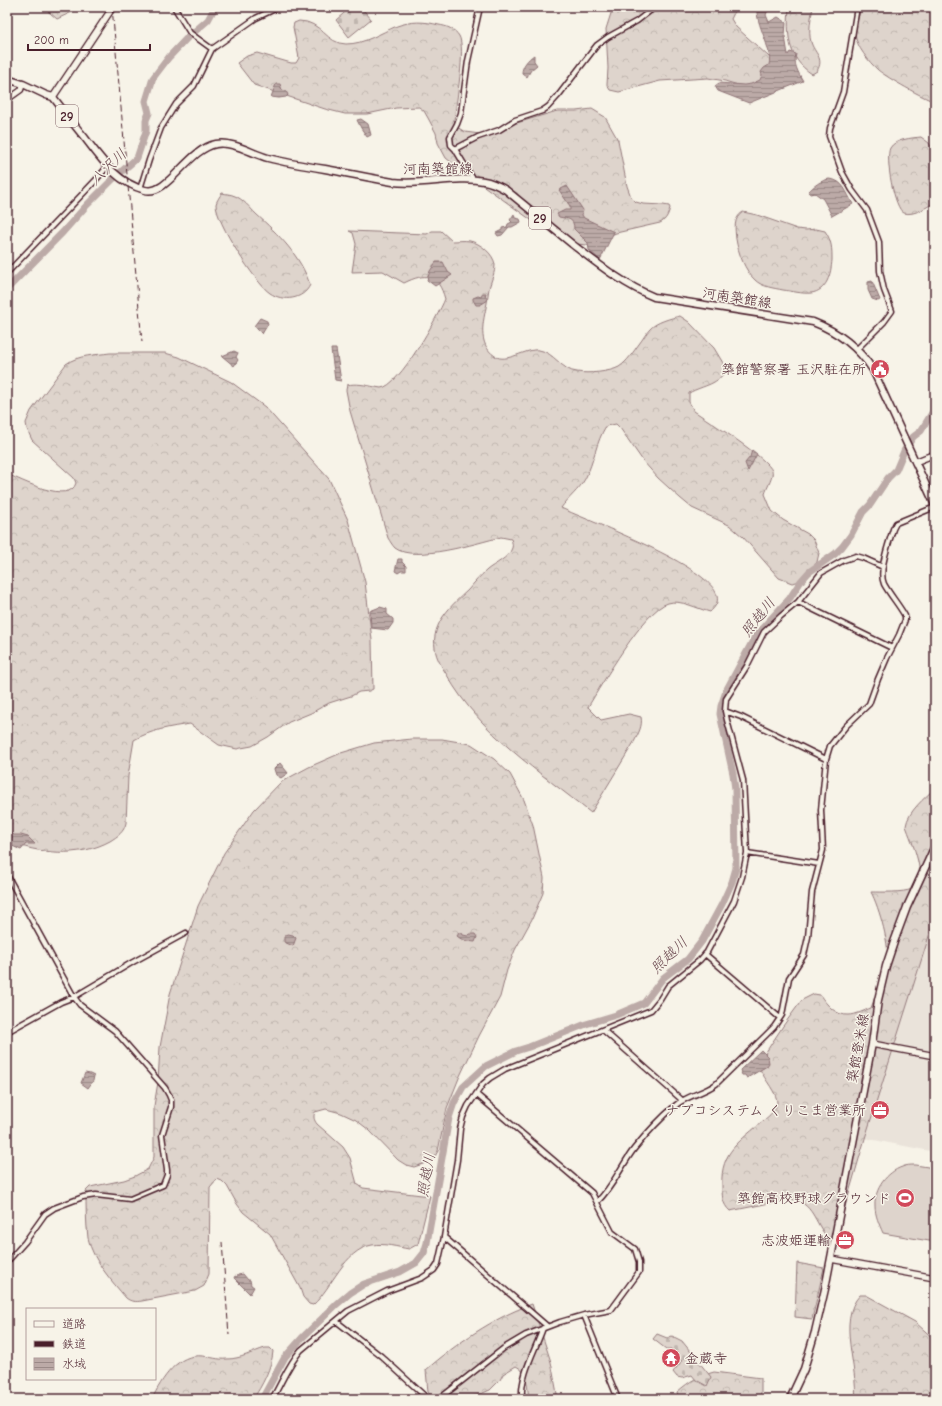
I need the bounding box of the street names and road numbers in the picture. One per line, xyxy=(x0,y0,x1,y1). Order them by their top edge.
road number: 29 xyxy=(56,105,78,127)
street label: 河南築館線 xyxy=(403,160,473,178)
road number: 29 xyxy=(529,207,551,229)
street label: 河南築館線 xyxy=(701,284,773,312)
street label: 築館登米線 xyxy=(844,1012,872,1084)

